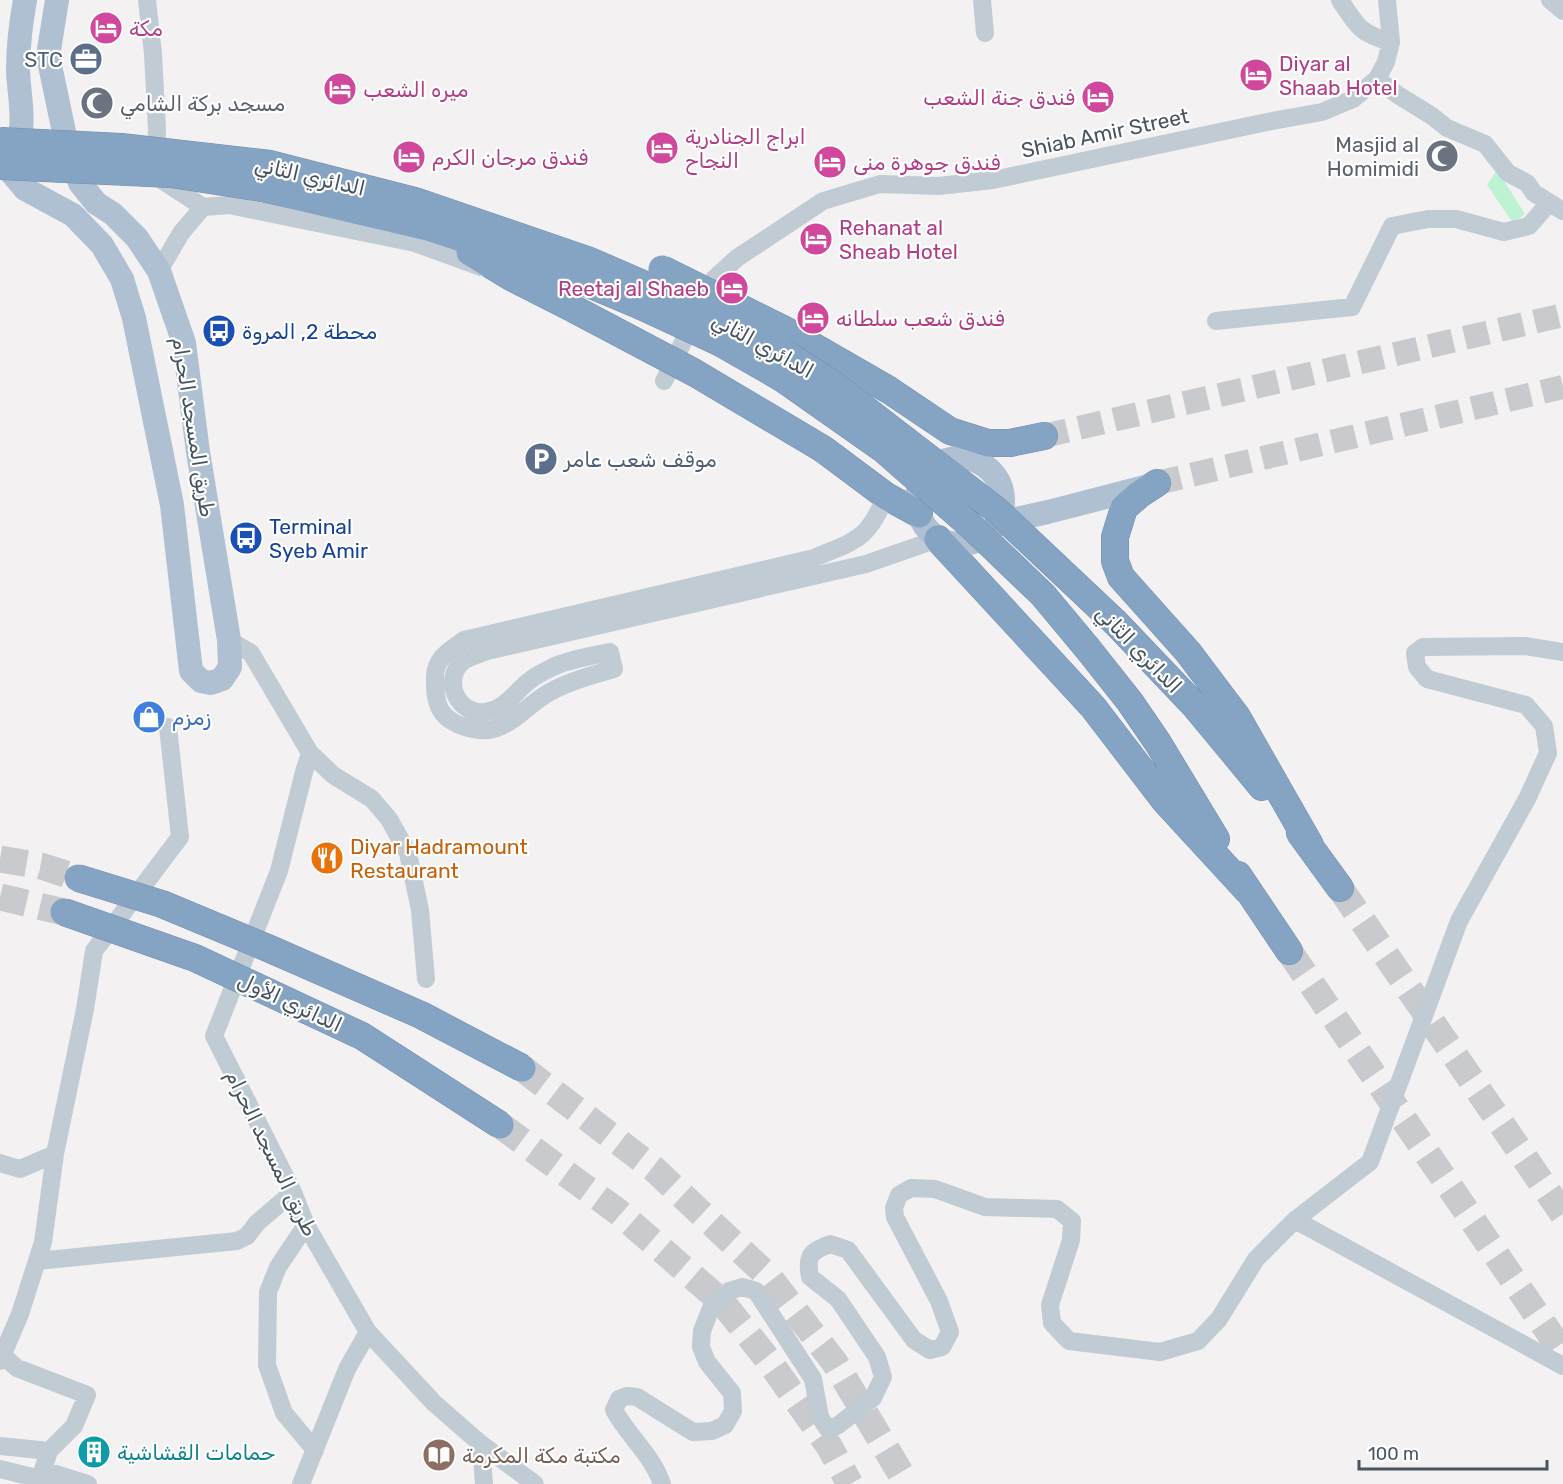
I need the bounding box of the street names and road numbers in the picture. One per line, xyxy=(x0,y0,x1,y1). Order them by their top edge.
street label: Shiab Amir Street xyxy=(1019,103,1191,163)
street label: الدائري الثاني xyxy=(251,151,368,205)
street label: الدائري الثاني xyxy=(706,307,818,387)
street label: طريق المسجد الحرام xyxy=(166,335,221,519)
street label: الدائري الثاني xyxy=(1088,600,1187,701)
street label: الدائري الأول xyxy=(233,967,346,1039)
street label: طريق المسجد الحرام xyxy=(220,1066,323,1241)

